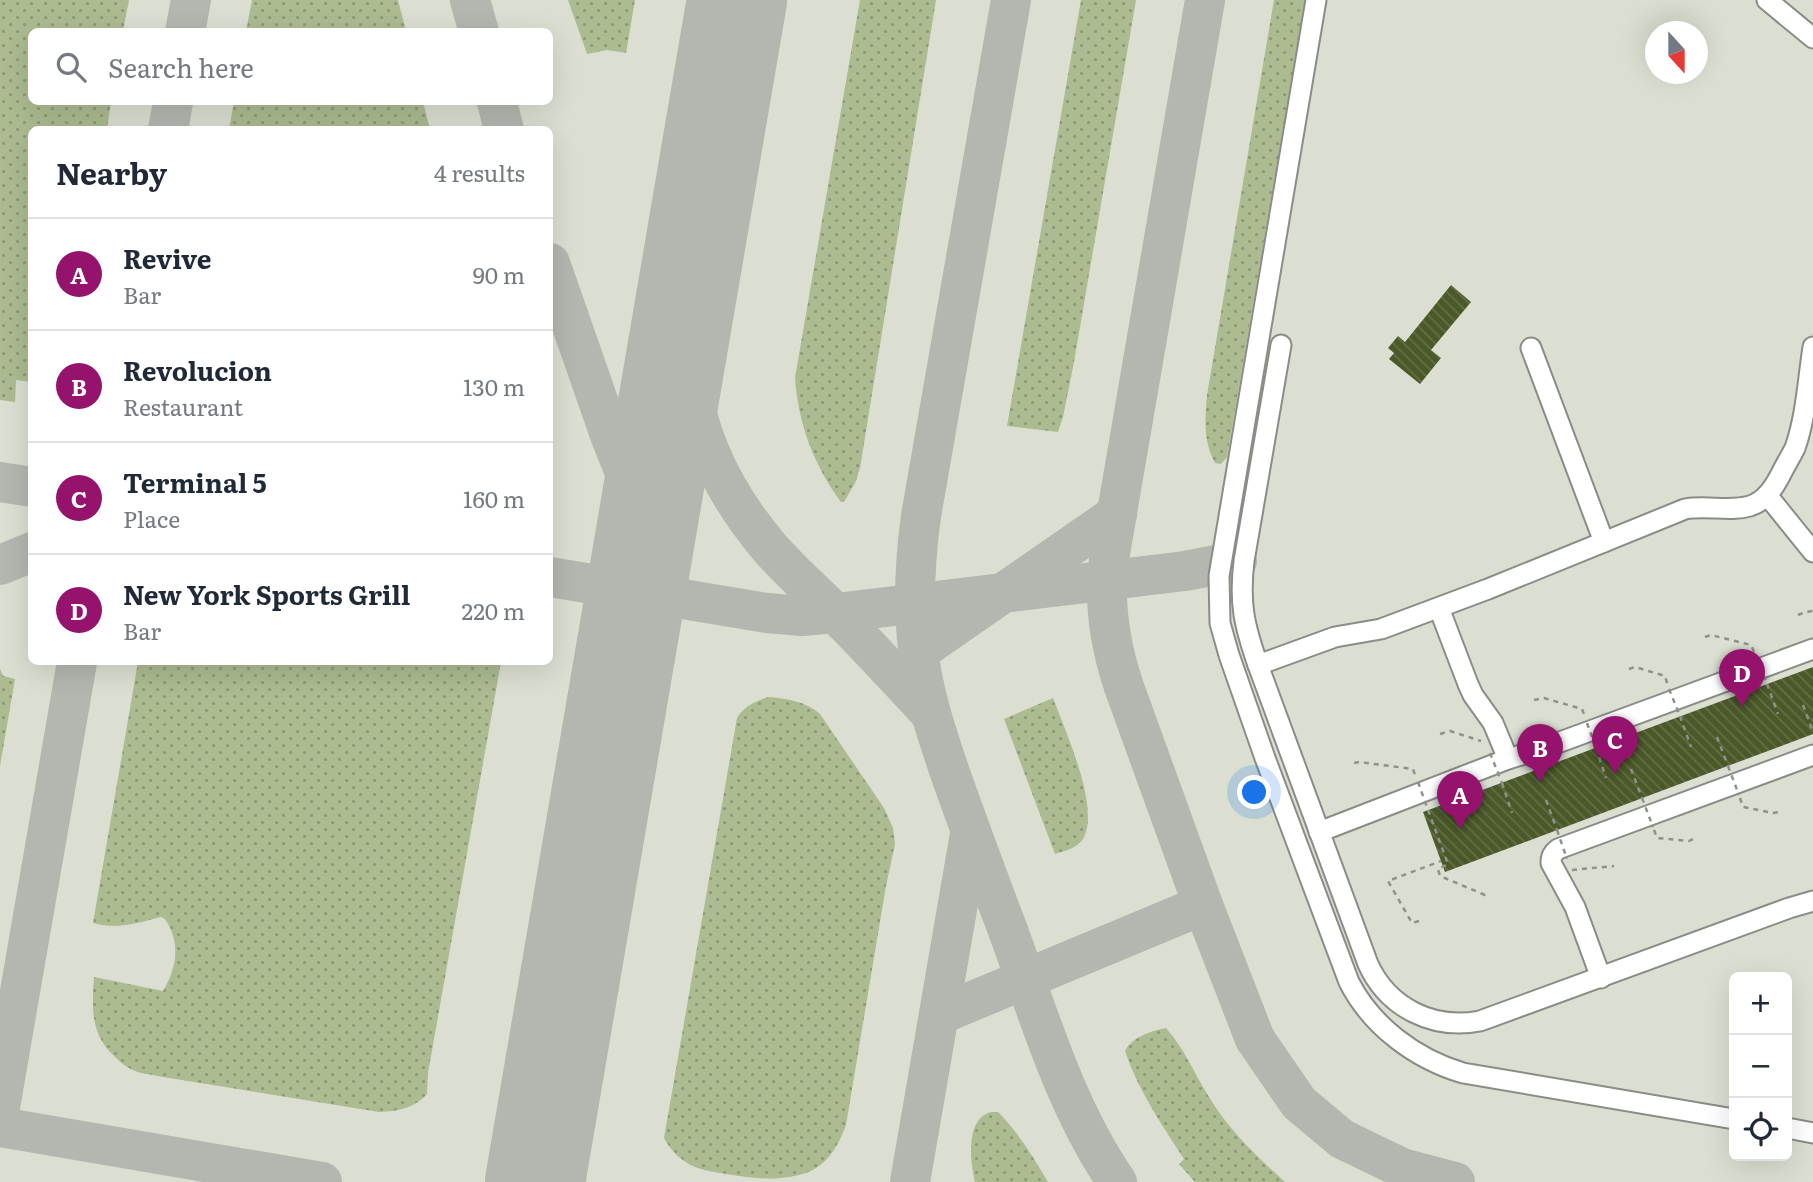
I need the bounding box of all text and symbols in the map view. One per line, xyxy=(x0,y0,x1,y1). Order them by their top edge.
north arrow xyxy=(1645,21,1708,84)
search box xyxy=(28,28,553,105)
text: Search here xyxy=(108,47,254,86)
icon: search xyxy=(52,48,90,86)
text: Nearby xyxy=(56,150,167,194)
text: 4 results xyxy=(434,155,525,189)
text: Revive xyxy=(123,238,211,277)
text: A xyxy=(70,257,88,291)
text: 90 m xyxy=(473,257,525,291)
text: Bar xyxy=(123,277,161,311)
text: Revolucion xyxy=(123,350,272,389)
text: B xyxy=(71,369,87,403)
text: 130 m xyxy=(463,369,525,403)
text: Restaurant xyxy=(123,389,243,423)
text: Terminal 5 xyxy=(123,462,267,501)
text: C xyxy=(71,481,87,515)
text: 160 m xyxy=(463,481,525,515)
text: Place xyxy=(123,501,180,535)
text: New York Sports Grill xyxy=(123,574,410,613)
text: D xyxy=(70,593,88,627)
text: 220 m xyxy=(461,593,525,627)
text: Bar xyxy=(123,613,161,647)
pin: D xyxy=(1719,649,1765,707)
pin: C xyxy=(1592,716,1638,774)
pin: B xyxy=(1517,724,1563,782)
pin: A xyxy=(1437,771,1483,829)
your location xyxy=(1237,775,1271,809)
map controls xyxy=(1729,972,1792,1161)
button: + xyxy=(1729,972,1792,1035)
button: − xyxy=(1729,1035,1792,1098)
button: locate xyxy=(1729,1098,1792,1161)

